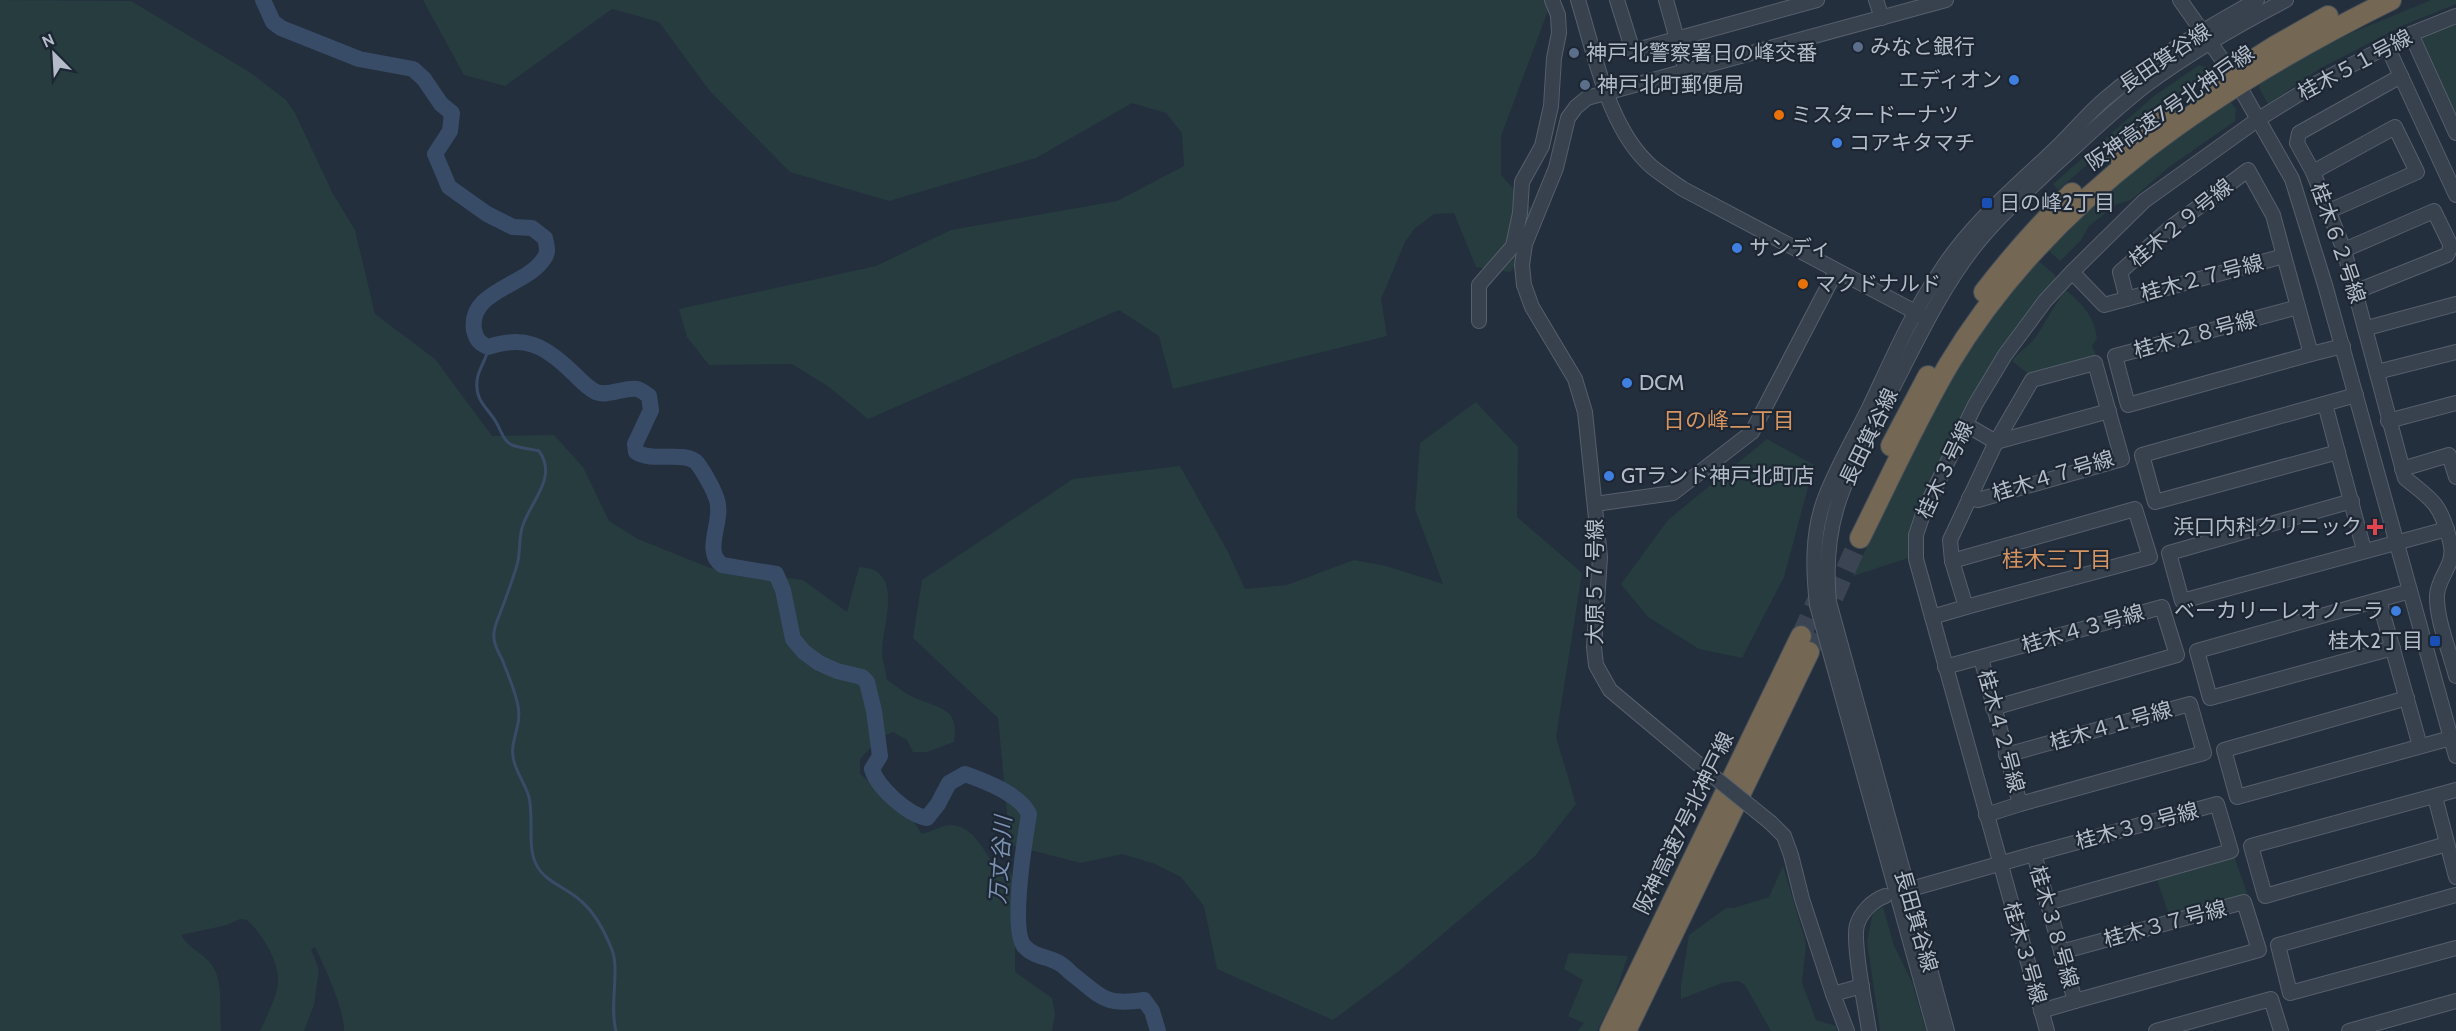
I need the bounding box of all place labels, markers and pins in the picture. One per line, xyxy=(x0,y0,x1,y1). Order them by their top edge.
place label: みなと銀行 xyxy=(1870,34,1975,59)
place label: 神戸北警察署日の峰交番 xyxy=(1586,40,1817,65)
marker: みなと銀行 xyxy=(1851,40,1865,54)
marker: 神戸北警察署日の峰交番 xyxy=(1567,46,1581,60)
place label: エディオン xyxy=(1898,67,2002,92)
place label: 神戸北町郵便局 xyxy=(1597,72,1744,97)
marker: エディオン xyxy=(2007,73,2021,87)
marker: 神戸北町郵便局 xyxy=(1578,78,1592,92)
place label: ミスタードーナツ xyxy=(1791,102,1959,127)
marker: ミスタードーナツ xyxy=(1772,108,1786,122)
place label: コアキタマチ xyxy=(1849,130,1975,155)
marker: コアキタマチ xyxy=(1830,136,1844,150)
place label: 日の峰2丁目 xyxy=(1999,190,2115,215)
marker: 日の峰2丁目 xyxy=(1980,196,1994,210)
place label: サンディ xyxy=(1749,235,1832,260)
marker: サンディ xyxy=(1730,241,1744,255)
place label: マクドナルド xyxy=(1815,271,1941,296)
marker: マクドナルド xyxy=(1796,277,1810,291)
place label: DCM xyxy=(1639,370,1684,395)
marker: DCM xyxy=(1620,376,1634,390)
place label: GTランド神戸北町店 xyxy=(1621,463,1814,488)
marker: GTランド神戸北町店 xyxy=(1602,469,1616,483)
place label: 浜口内科クリニック xyxy=(2173,514,2362,539)
marker: 浜口内科クリニック xyxy=(2366,518,2384,536)
place label: ベーカリーレオノーラ xyxy=(2174,598,2384,623)
marker: ベーカリーレオノーラ xyxy=(2389,604,2403,618)
place label: 桂木2丁目 xyxy=(2328,628,2423,653)
marker: 桂木2丁目 xyxy=(2428,634,2442,648)

